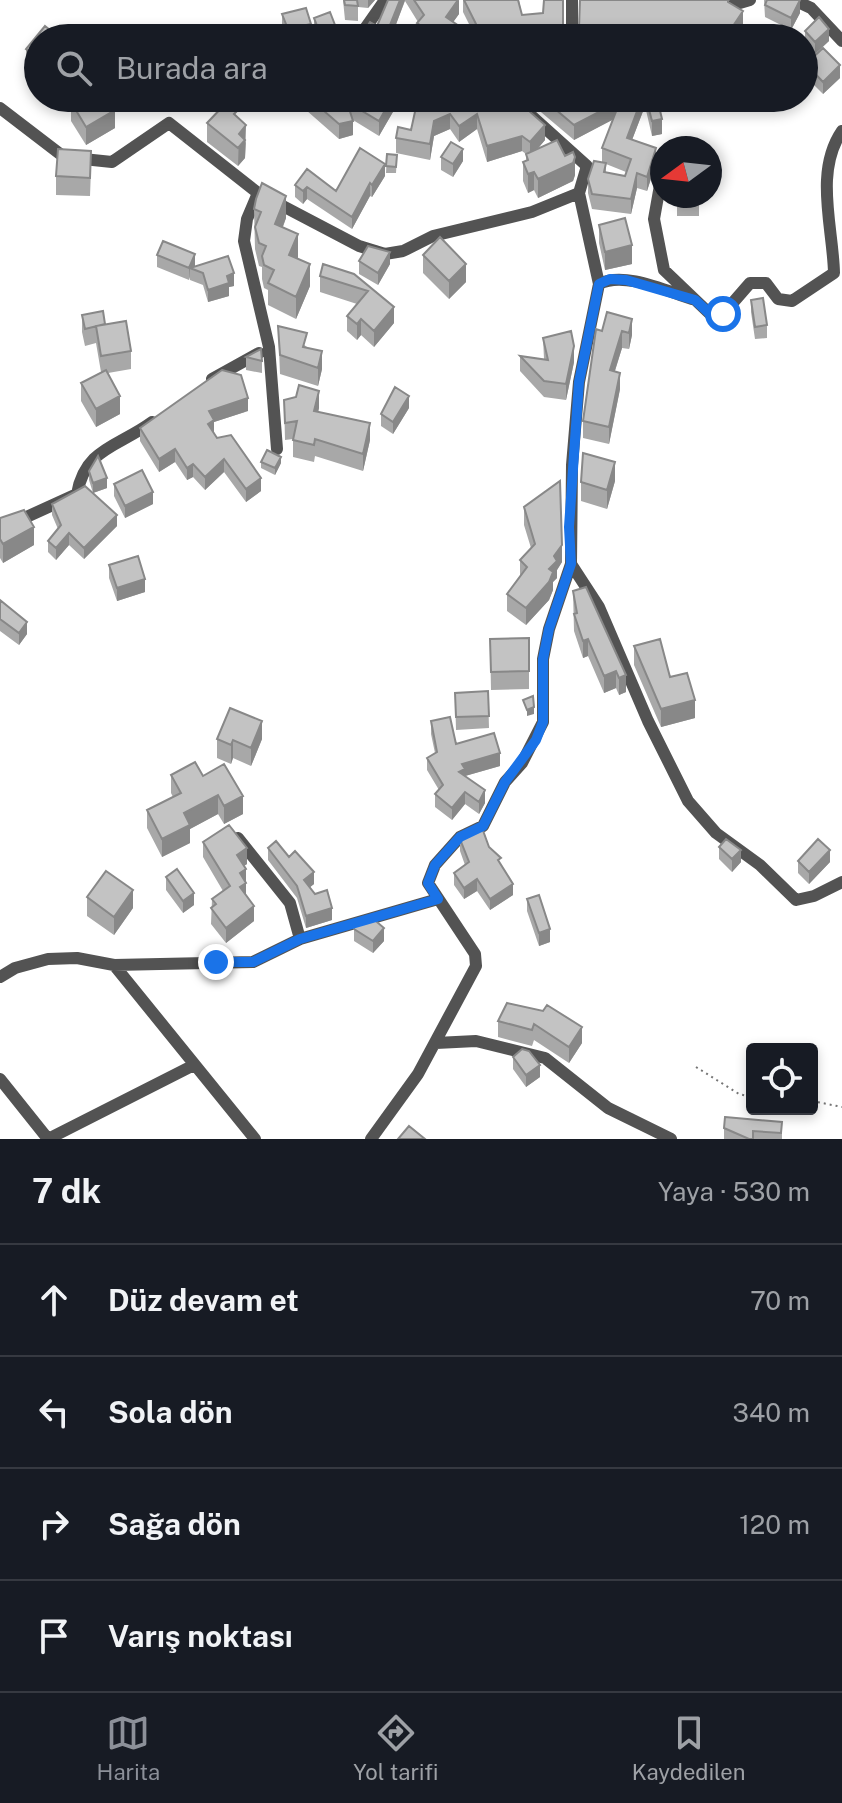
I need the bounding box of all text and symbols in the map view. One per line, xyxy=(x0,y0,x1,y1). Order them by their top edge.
search box xyxy=(24,24,818,112)
icon: search xyxy=(52,46,96,90)
text: Burada ara xyxy=(116,50,268,86)
north arrow xyxy=(650,136,722,208)
route start xyxy=(705,296,741,332)
route end xyxy=(198,944,234,980)
map controls xyxy=(746,1043,818,1115)
button: locate xyxy=(746,1043,818,1115)
text: 7 dk xyxy=(32,1171,101,1211)
text: Yaya · 530 m xyxy=(658,1176,810,1207)
icon: ahead xyxy=(32,1278,76,1322)
text: Düz devam et xyxy=(108,1282,299,1318)
text: 70 m xyxy=(750,1285,810,1316)
icon: left xyxy=(32,1390,76,1434)
text: Sola dön xyxy=(108,1394,232,1430)
text: 340 m xyxy=(733,1397,810,1428)
icon: right xyxy=(32,1502,76,1546)
text: Sağa dön xyxy=(108,1506,241,1542)
text: 120 m xyxy=(739,1509,810,1540)
icon: arrive xyxy=(32,1614,76,1658)
text: Varış noktası xyxy=(108,1618,293,1654)
tab: Harita xyxy=(97,1711,160,1785)
tab: Yol tarifi xyxy=(353,1711,438,1785)
tab: Kaydedilen xyxy=(632,1711,745,1785)

